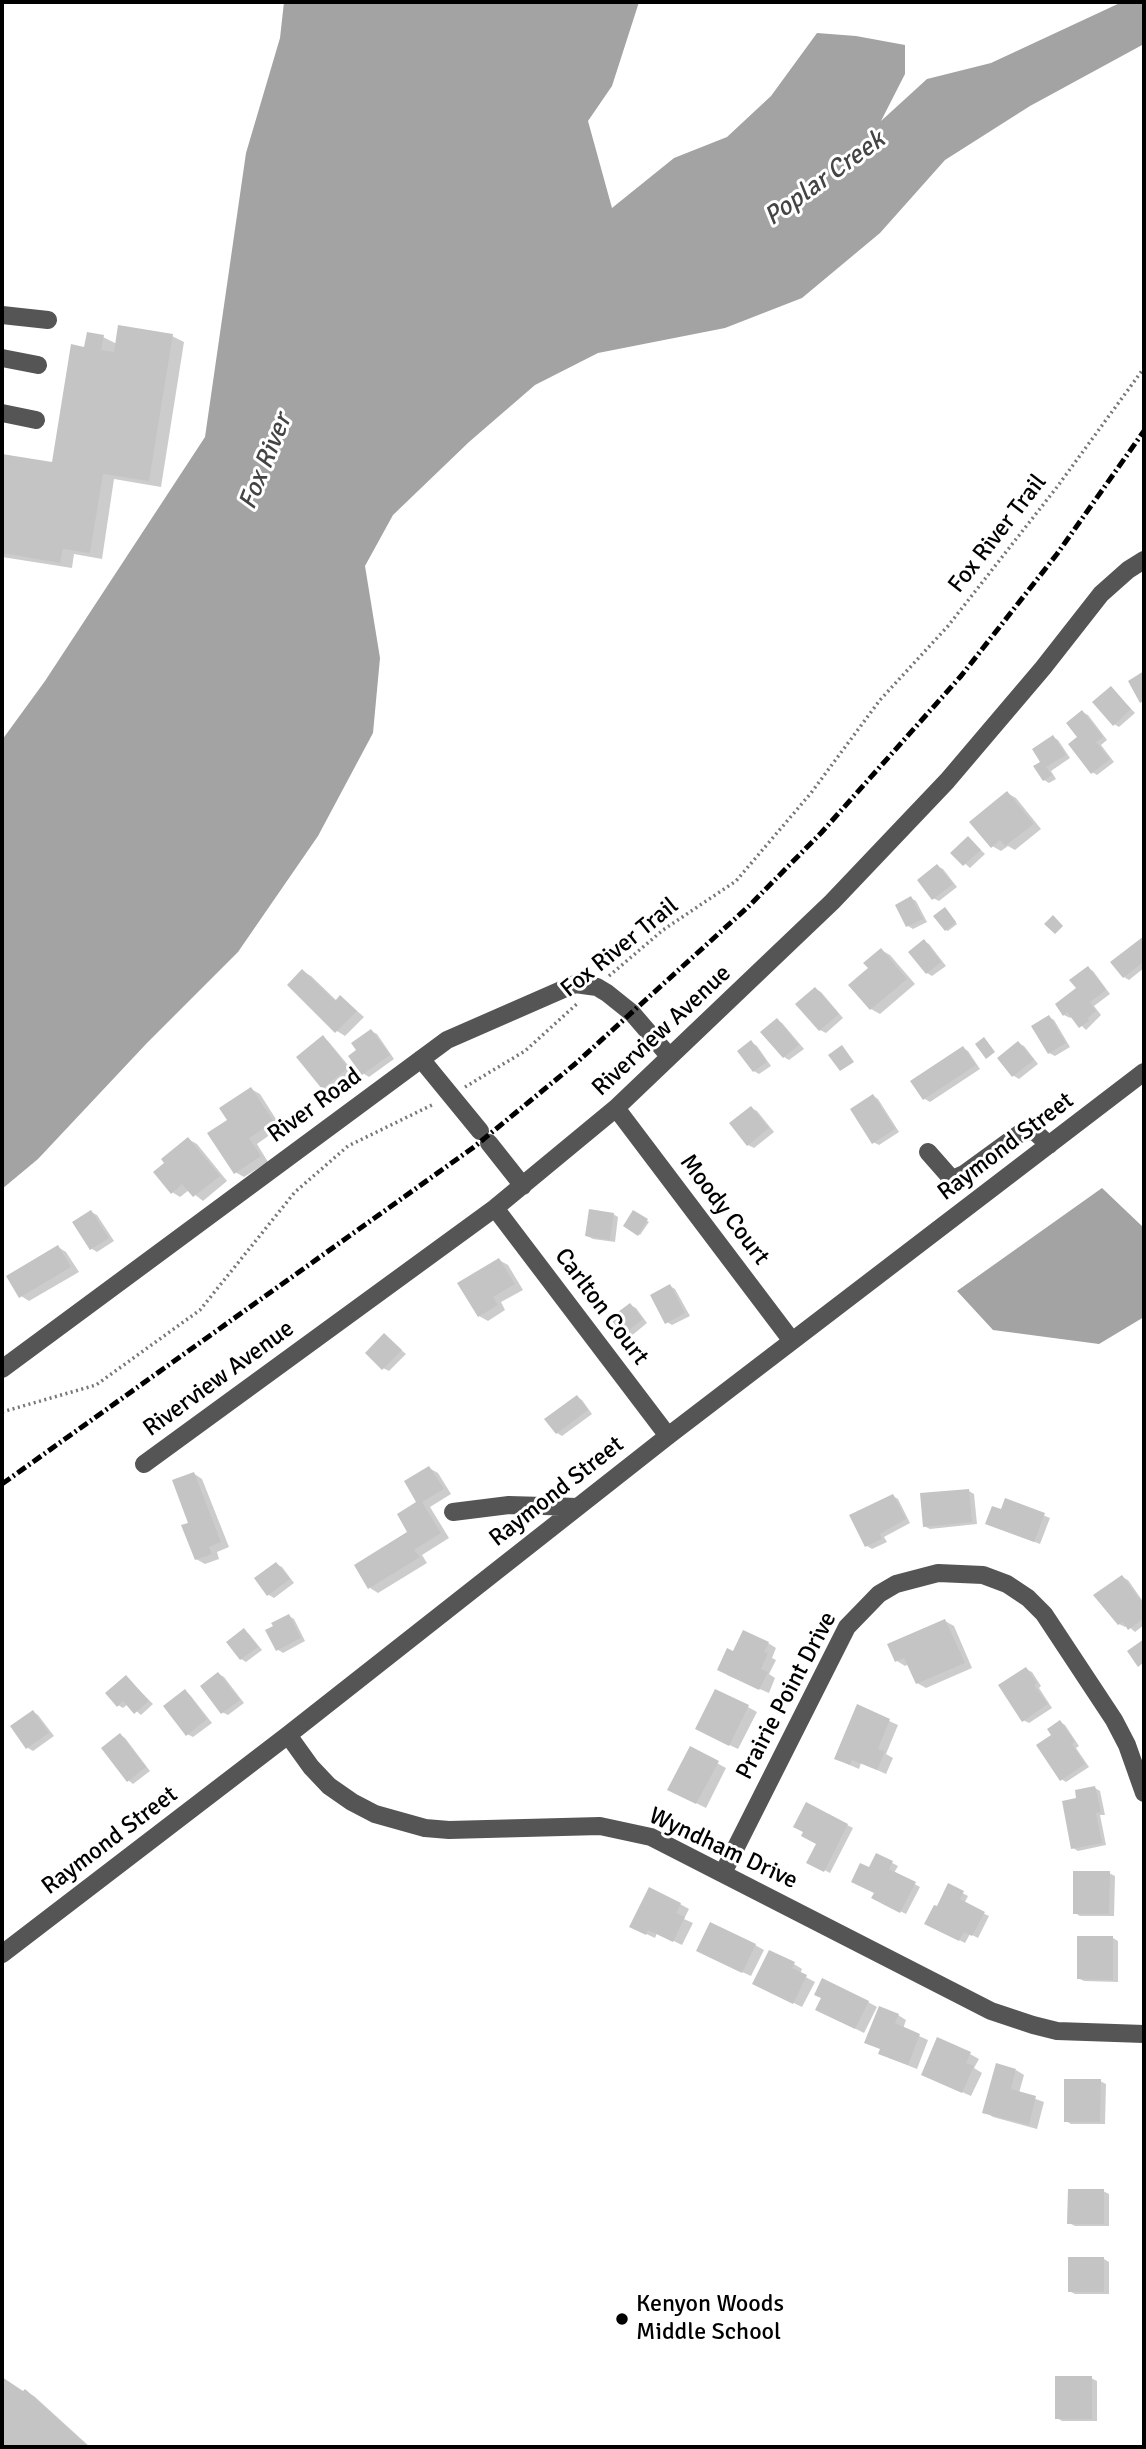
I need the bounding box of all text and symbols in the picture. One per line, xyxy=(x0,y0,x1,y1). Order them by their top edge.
water label: Poplar Creek xyxy=(759,125,891,233)
water label: Fox River xyxy=(233,410,299,514)
street label: Fox River Trail xyxy=(943,469,1053,599)
street label: Fox River Trail xyxy=(555,892,685,1004)
street label: Riverview Avenue xyxy=(587,959,737,1103)
street label: River Road xyxy=(263,1062,367,1150)
street label: Raymond Street xyxy=(932,1087,1080,1207)
street label: Moody Court xyxy=(673,1149,775,1271)
street label: Carlton Court xyxy=(548,1243,654,1371)
street label: Riverview Avenue xyxy=(138,1315,300,1443)
street label: Raymond Street xyxy=(484,1431,630,1553)
street label: Prairie Point Drive xyxy=(731,1607,843,1785)
street label: Raymond Street xyxy=(36,1781,184,1901)
street label: Wyndham Drive xyxy=(644,1802,802,1896)
place label: Kenyon Woods Middle School xyxy=(636,2291,784,2347)
marker: Kenyon Woods Middle School xyxy=(614,2311,630,2327)

